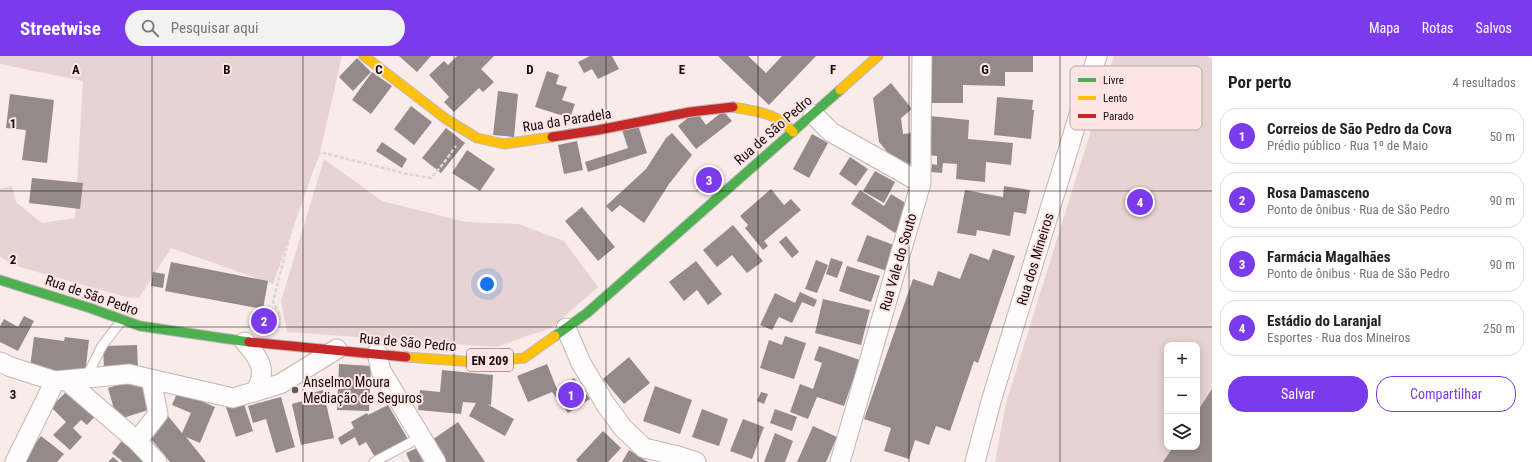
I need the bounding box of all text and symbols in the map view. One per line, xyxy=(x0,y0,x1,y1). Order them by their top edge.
search box xyxy=(125,10,405,46)
text: Streetwise xyxy=(20,17,101,40)
icon: search xyxy=(139,17,161,39)
text: Pesquisar aqui xyxy=(171,19,258,37)
text: Mapa xyxy=(1369,20,1400,36)
text: Rotas xyxy=(1422,20,1454,36)
text: Salvos xyxy=(1476,20,1512,36)
text: A xyxy=(72,62,80,77)
text: B xyxy=(223,62,231,77)
text: C xyxy=(375,62,383,77)
text: D xyxy=(526,62,534,77)
text: E xyxy=(679,62,686,77)
text: F xyxy=(830,62,836,77)
text: G xyxy=(981,62,989,77)
legend xyxy=(1070,66,1202,130)
text: Por perto xyxy=(1228,72,1292,92)
text: Livre xyxy=(1103,74,1124,87)
text: 4 resultados xyxy=(1452,75,1516,90)
street label: Rua de São Pedro xyxy=(731,92,815,168)
text: Lento xyxy=(1103,92,1128,105)
street label: Rua da Paradela xyxy=(522,105,612,135)
text: Parado xyxy=(1103,110,1134,123)
text: 1 xyxy=(10,116,16,131)
text: Correios de São Pedro da Cova xyxy=(1267,120,1452,138)
text: 1 xyxy=(1239,129,1245,144)
text: 50 m xyxy=(1489,129,1515,144)
text: Prédio público · Rua 1º de Maio xyxy=(1267,138,1428,153)
pin: 3 xyxy=(696,165,722,195)
text: Rosa Damasceno xyxy=(1267,184,1370,202)
pin: 4 xyxy=(1127,187,1153,217)
text: 2 xyxy=(1239,193,1245,208)
text: 90 m xyxy=(1489,193,1515,208)
text: Ponto de ônibus · Rua de São Pedro xyxy=(1267,202,1450,217)
street label: Rua Vale do Souto xyxy=(876,211,920,313)
street label: Rua dos Mineiros xyxy=(1013,211,1057,307)
text: Farmácia Magalhães xyxy=(1267,248,1391,266)
text: 2 xyxy=(10,252,17,267)
text: 3 xyxy=(1239,257,1245,272)
text: 90 m xyxy=(1489,257,1515,272)
text: Ponto de ônibus · Rua de São Pedro xyxy=(1267,266,1450,281)
street label: Rua de São Pedro xyxy=(43,272,141,318)
your location xyxy=(477,274,497,294)
pin: 2 xyxy=(251,306,277,336)
text: Estádio do Laranjal xyxy=(1267,312,1381,330)
text: 4 xyxy=(1239,321,1245,336)
text: 250 m xyxy=(1483,321,1515,336)
street label: Rua de São Pedro xyxy=(359,330,457,354)
text: Esportes · Rua dos Mineiros xyxy=(1267,330,1410,345)
map controls xyxy=(1164,342,1200,450)
button: + xyxy=(1164,342,1200,378)
road number: EN 209 xyxy=(467,349,513,371)
place label: Anselmo Moura Mediação de Seguros xyxy=(303,374,422,406)
button: Salvar xyxy=(1228,376,1368,412)
button: Compartilhar xyxy=(1376,376,1516,412)
button: − xyxy=(1164,378,1200,414)
pin: 1 xyxy=(558,380,584,410)
marker: Anselmo Moura Mediação de Seguros xyxy=(290,385,300,395)
text: 3 xyxy=(10,387,16,402)
button: layers xyxy=(1164,414,1200,450)

